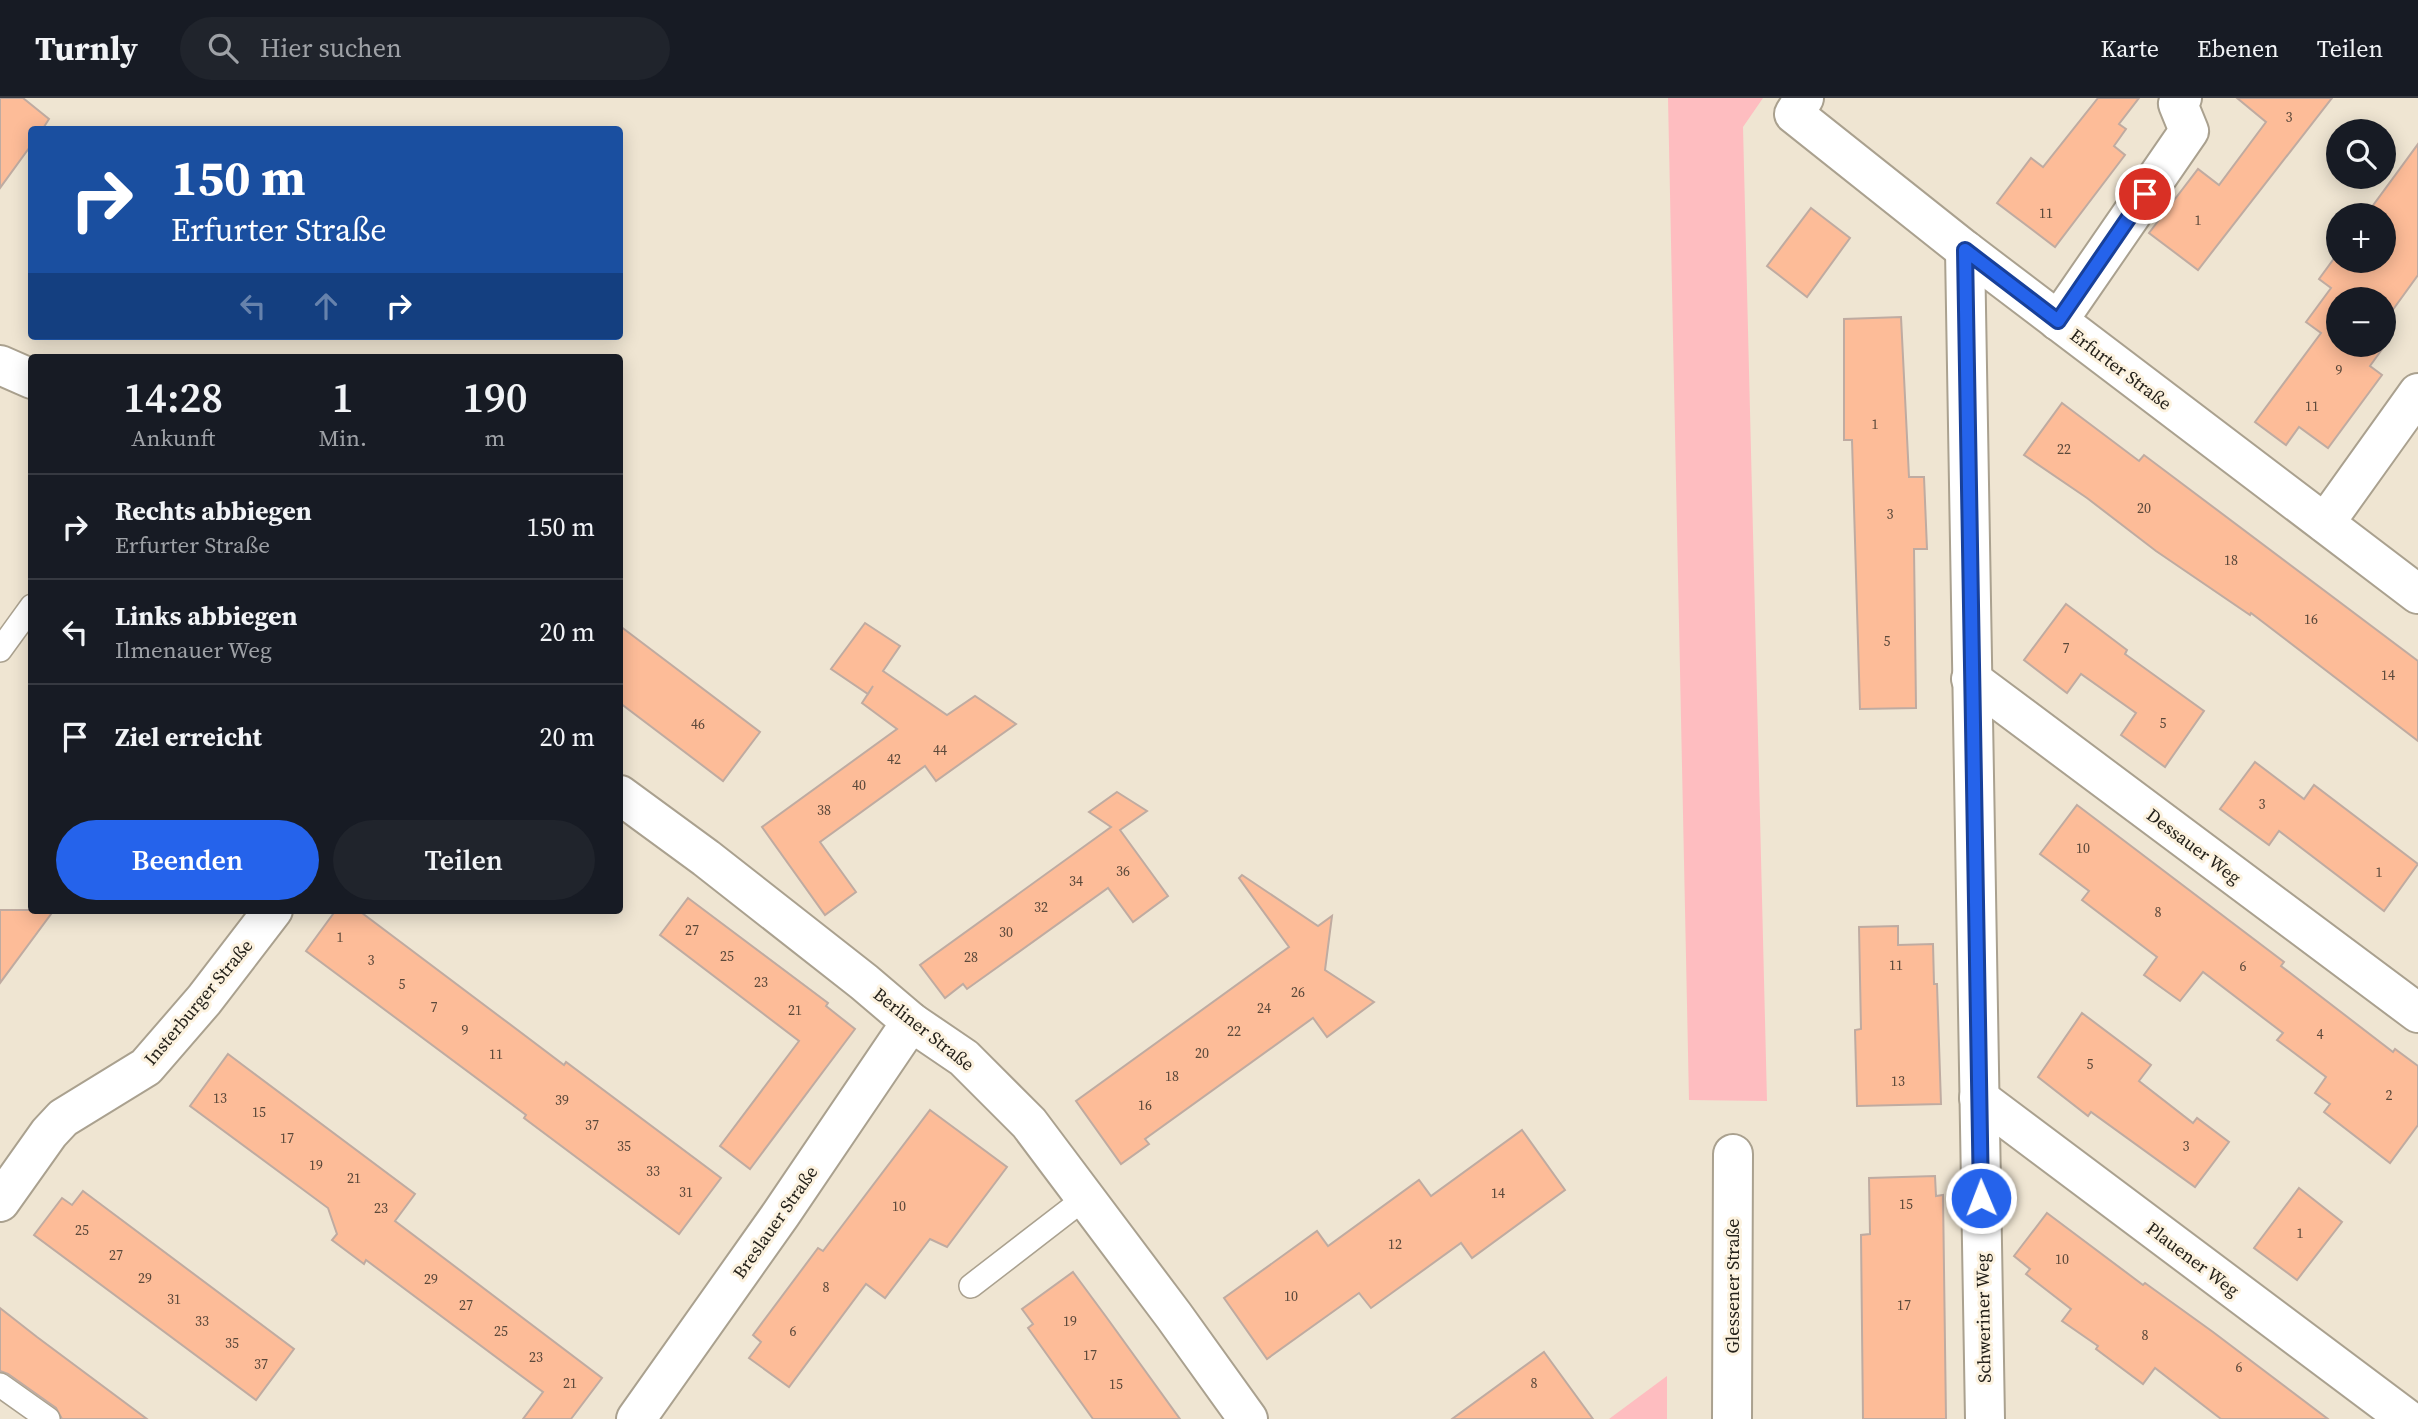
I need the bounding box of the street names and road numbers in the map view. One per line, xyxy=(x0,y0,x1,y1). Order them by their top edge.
street label: Erfurter Straße xyxy=(2065,323,2177,415)
street label: Dessauer Weg xyxy=(2142,802,2246,890)
street label: Insterburger Straße xyxy=(138,934,258,1070)
street label: Berliner Straße xyxy=(868,982,980,1076)
street label: Breslauer Straße xyxy=(727,1161,823,1283)
street label: Plauener Weg xyxy=(2141,1216,2245,1302)
street label: Glessener Straße xyxy=(1720,1219,1745,1353)
street label: Schweriner Weg xyxy=(1969,1253,1997,1383)

